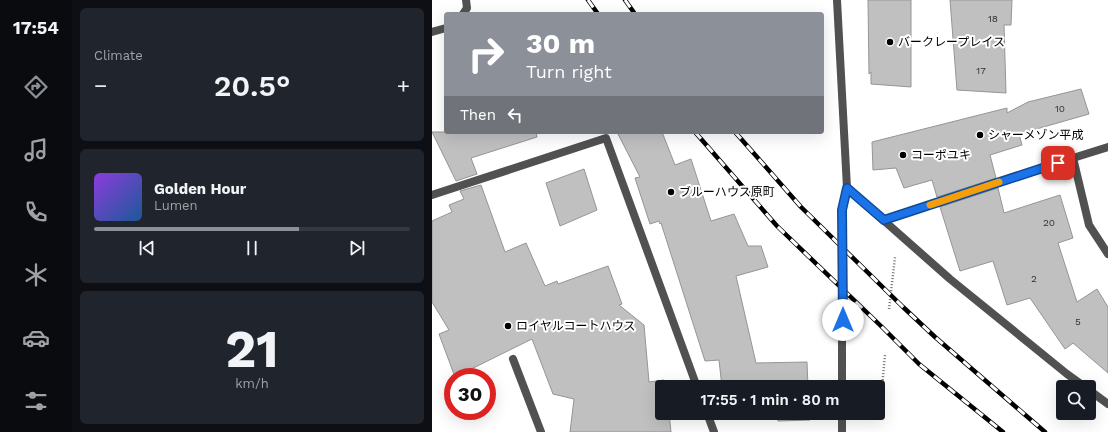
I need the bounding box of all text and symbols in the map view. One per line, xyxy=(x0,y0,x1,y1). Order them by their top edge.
house number: 18 xyxy=(988,13,998,24)
text: 17:54 xyxy=(13,17,59,38)
text: 30 m xyxy=(526,27,595,60)
icon: right xyxy=(460,28,512,80)
place label: バークレープレイス xyxy=(898,35,1005,49)
marker: バークレープレイス xyxy=(885,37,895,47)
text: Climate xyxy=(94,48,143,63)
text: Turn right xyxy=(526,61,612,82)
house number: 17 xyxy=(976,65,986,76)
text: 20.5° xyxy=(214,68,290,103)
icon: directions xyxy=(22,73,50,101)
text: − xyxy=(94,73,107,98)
text: + xyxy=(397,73,410,98)
house number: 10 xyxy=(1055,103,1065,114)
icon: left xyxy=(504,104,526,126)
text: Then xyxy=(460,106,496,124)
place label: シャーメゾン平成 xyxy=(988,128,1084,142)
marker: シャーメゾン平成 xyxy=(975,130,985,140)
icon: music xyxy=(22,136,50,164)
pin xyxy=(1041,146,1075,180)
place label: コーポユキ xyxy=(911,148,971,162)
marker: コーポユキ xyxy=(898,150,908,160)
icon: arrive xyxy=(1047,152,1069,174)
text: Golden Hour xyxy=(154,180,246,198)
place label: ブルーハウス原町 xyxy=(679,185,775,199)
marker: ブルーハウス原町 xyxy=(666,187,676,197)
icon: phone xyxy=(22,198,50,226)
text: Lumen xyxy=(154,198,198,213)
house number: 20 xyxy=(1043,217,1055,228)
icon: previous xyxy=(136,237,158,259)
icon: pause xyxy=(241,237,263,259)
icon: next xyxy=(346,237,368,259)
icon: climate xyxy=(22,261,50,289)
house number: 2 xyxy=(1031,273,1037,284)
position arrow xyxy=(822,299,864,341)
house number: 5 xyxy=(1075,316,1081,327)
text: 21 xyxy=(225,319,279,380)
place label: ロイヤルコートハウス xyxy=(516,319,635,333)
marker: ロイヤルコートハウス xyxy=(503,321,513,331)
icon: car xyxy=(22,324,50,352)
speed limit sign: 30 xyxy=(444,368,496,420)
text: km/h xyxy=(235,376,269,391)
map controls xyxy=(1056,380,1096,420)
button: search xyxy=(1056,380,1096,420)
icon: filters xyxy=(22,387,50,415)
text: 17:55 · 1 min · 80 m xyxy=(701,391,839,409)

